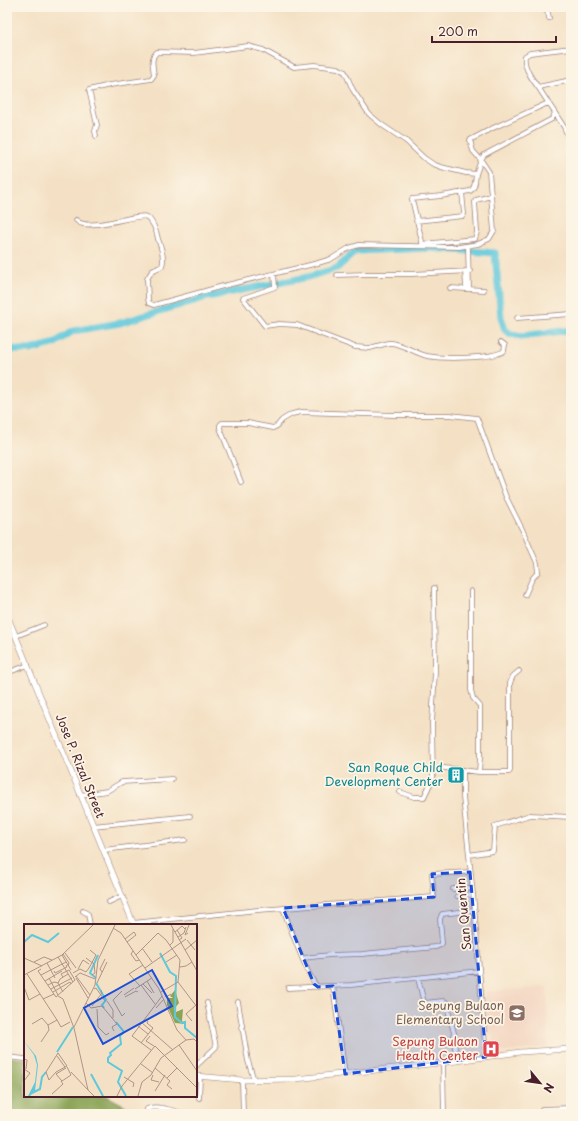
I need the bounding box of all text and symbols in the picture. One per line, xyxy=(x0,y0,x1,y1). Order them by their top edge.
scale bar xyxy=(432,18,556,44)
text: 200 m xyxy=(438,22,478,40)
street label: Jose P. Rizal Street xyxy=(52,711,110,821)
place label: San Roque Child Development Center xyxy=(325,758,444,790)
building icon: San Roque Child Development Center xyxy=(446,765,466,785)
street label: San Quentin xyxy=(451,877,475,951)
inset map xyxy=(24,924,197,1097)
place label: Sepung Bulaon Elementary School xyxy=(396,996,504,1028)
school or university icon: Sepung Bulaon Elementary School xyxy=(507,1003,527,1023)
place label: Sepung Bulaon Health Center xyxy=(392,1032,478,1064)
hospital icon: Sepung Bulaon Health Center xyxy=(481,1039,501,1059)
north arrow xyxy=(520,1063,560,1103)
text: N xyxy=(539,1080,559,1096)

